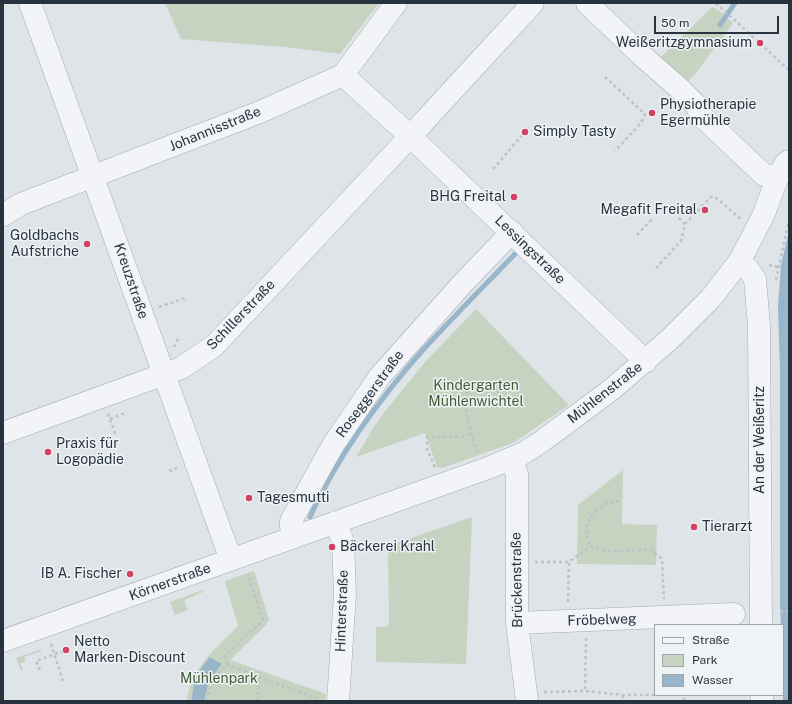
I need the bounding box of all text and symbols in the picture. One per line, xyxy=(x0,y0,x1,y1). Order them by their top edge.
scale bar xyxy=(656,8,781,34)
text: 50 m xyxy=(661,16,689,30)
place label: Weißeritzgymnasium xyxy=(616,35,752,51)
marker: Weißeritzgymnasium xyxy=(755,38,765,48)
place label: Physiotherapie Egermühle xyxy=(660,97,756,130)
street label: Johannisstraße xyxy=(167,103,263,155)
marker: Physiotherapie Egermühle xyxy=(647,108,657,118)
place label: Simply Tasty xyxy=(533,124,616,140)
marker: Simply Tasty xyxy=(520,127,530,137)
place label: BHG Freital xyxy=(430,189,506,205)
marker: BHG Freital xyxy=(509,192,519,202)
place label: Megafit Freital xyxy=(601,202,697,218)
marker: Megafit Freital xyxy=(700,205,710,215)
street label: Lessingstraße xyxy=(491,212,569,288)
place label: Goldbachs Aufstriche xyxy=(10,228,79,260)
marker: Goldbachs Aufstriche xyxy=(82,239,92,249)
street label: Kreuzstraße xyxy=(110,241,152,321)
street label: Schillerstraße xyxy=(203,276,279,354)
street label: Roseggerstraße xyxy=(333,347,407,441)
street label: Mühlenstraße xyxy=(564,359,646,427)
park label: Kindergarten Mühlenwichtel xyxy=(428,378,524,410)
street label: An der Weißeritz xyxy=(752,386,768,494)
place label: Praxis für Logopädie xyxy=(56,436,124,468)
marker: Praxis für Logopädie xyxy=(43,447,53,457)
place label: Tagesmutti xyxy=(257,490,330,506)
marker: Tagesmutti xyxy=(244,493,254,503)
place label: Tierarzt xyxy=(702,519,752,535)
marker: Tierarzt xyxy=(689,522,699,532)
street label: Brückenstraße xyxy=(508,532,526,628)
place label: Bäckerei Krahl xyxy=(340,539,435,555)
marker: Bäckerei Krahl xyxy=(327,542,337,552)
street label: Körnerstraße xyxy=(127,559,213,605)
place label: IB A. Fischer xyxy=(41,566,122,582)
marker: IB A. Fischer xyxy=(125,569,135,579)
street label: Hinterstraße xyxy=(332,570,352,652)
street label: Fröbelweg xyxy=(567,610,637,630)
legend xyxy=(654,624,784,696)
text: Straße xyxy=(692,633,729,647)
place label: Netto Marken-Discount xyxy=(74,634,186,666)
marker: Netto Marken-Discount xyxy=(61,645,71,655)
text: Park xyxy=(692,653,718,667)
park label: Mühlenpark xyxy=(180,671,258,687)
text: Wasser xyxy=(692,673,733,687)

